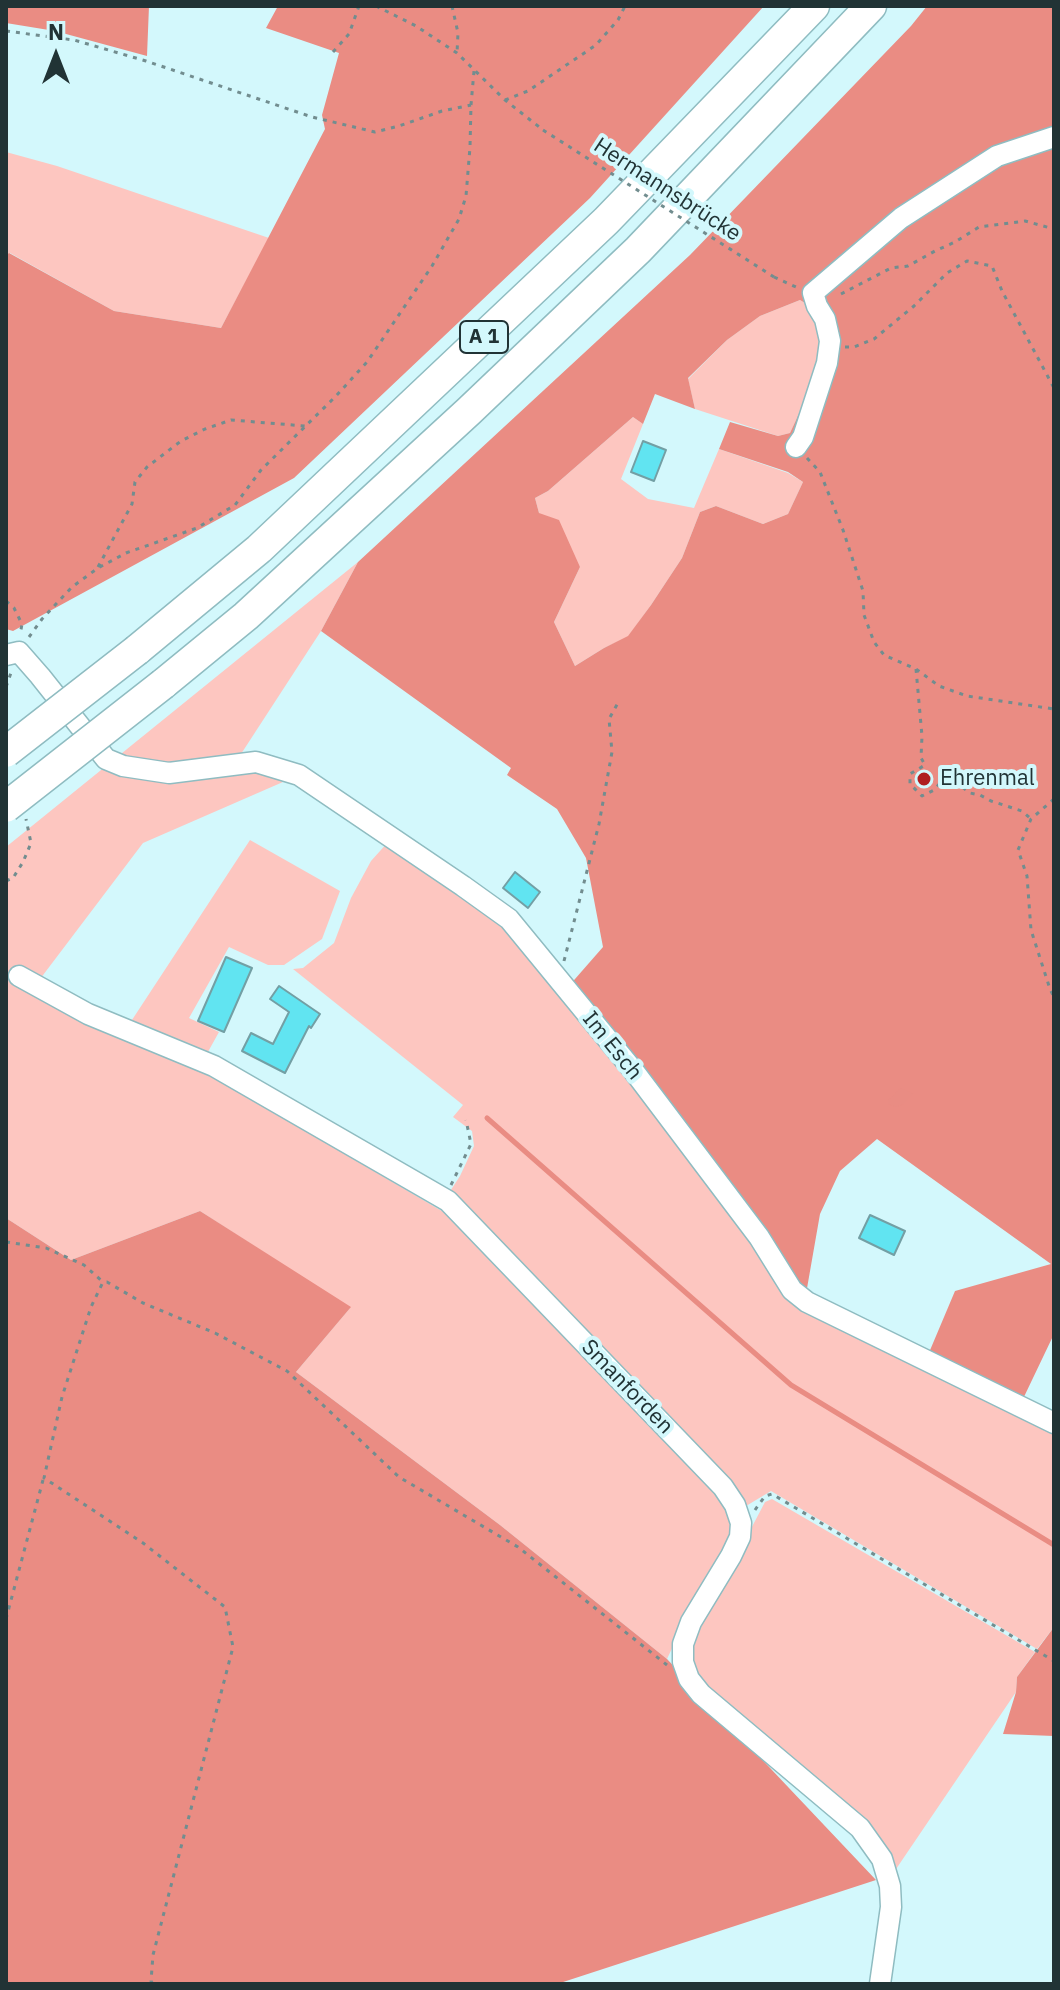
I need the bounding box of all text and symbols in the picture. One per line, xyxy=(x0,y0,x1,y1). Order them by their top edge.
north arrow xyxy=(16,16,96,96)
text: N xyxy=(48,17,64,46)
street label: Hermannsbrücke xyxy=(588,133,746,247)
road number: A 1 xyxy=(460,321,508,353)
place label: Ehrenmal xyxy=(940,766,1035,792)
marker: Ehrenmal xyxy=(915,770,933,788)
street label: Im Esch xyxy=(576,1006,648,1086)
street label: Smanforden xyxy=(576,1334,678,1440)

